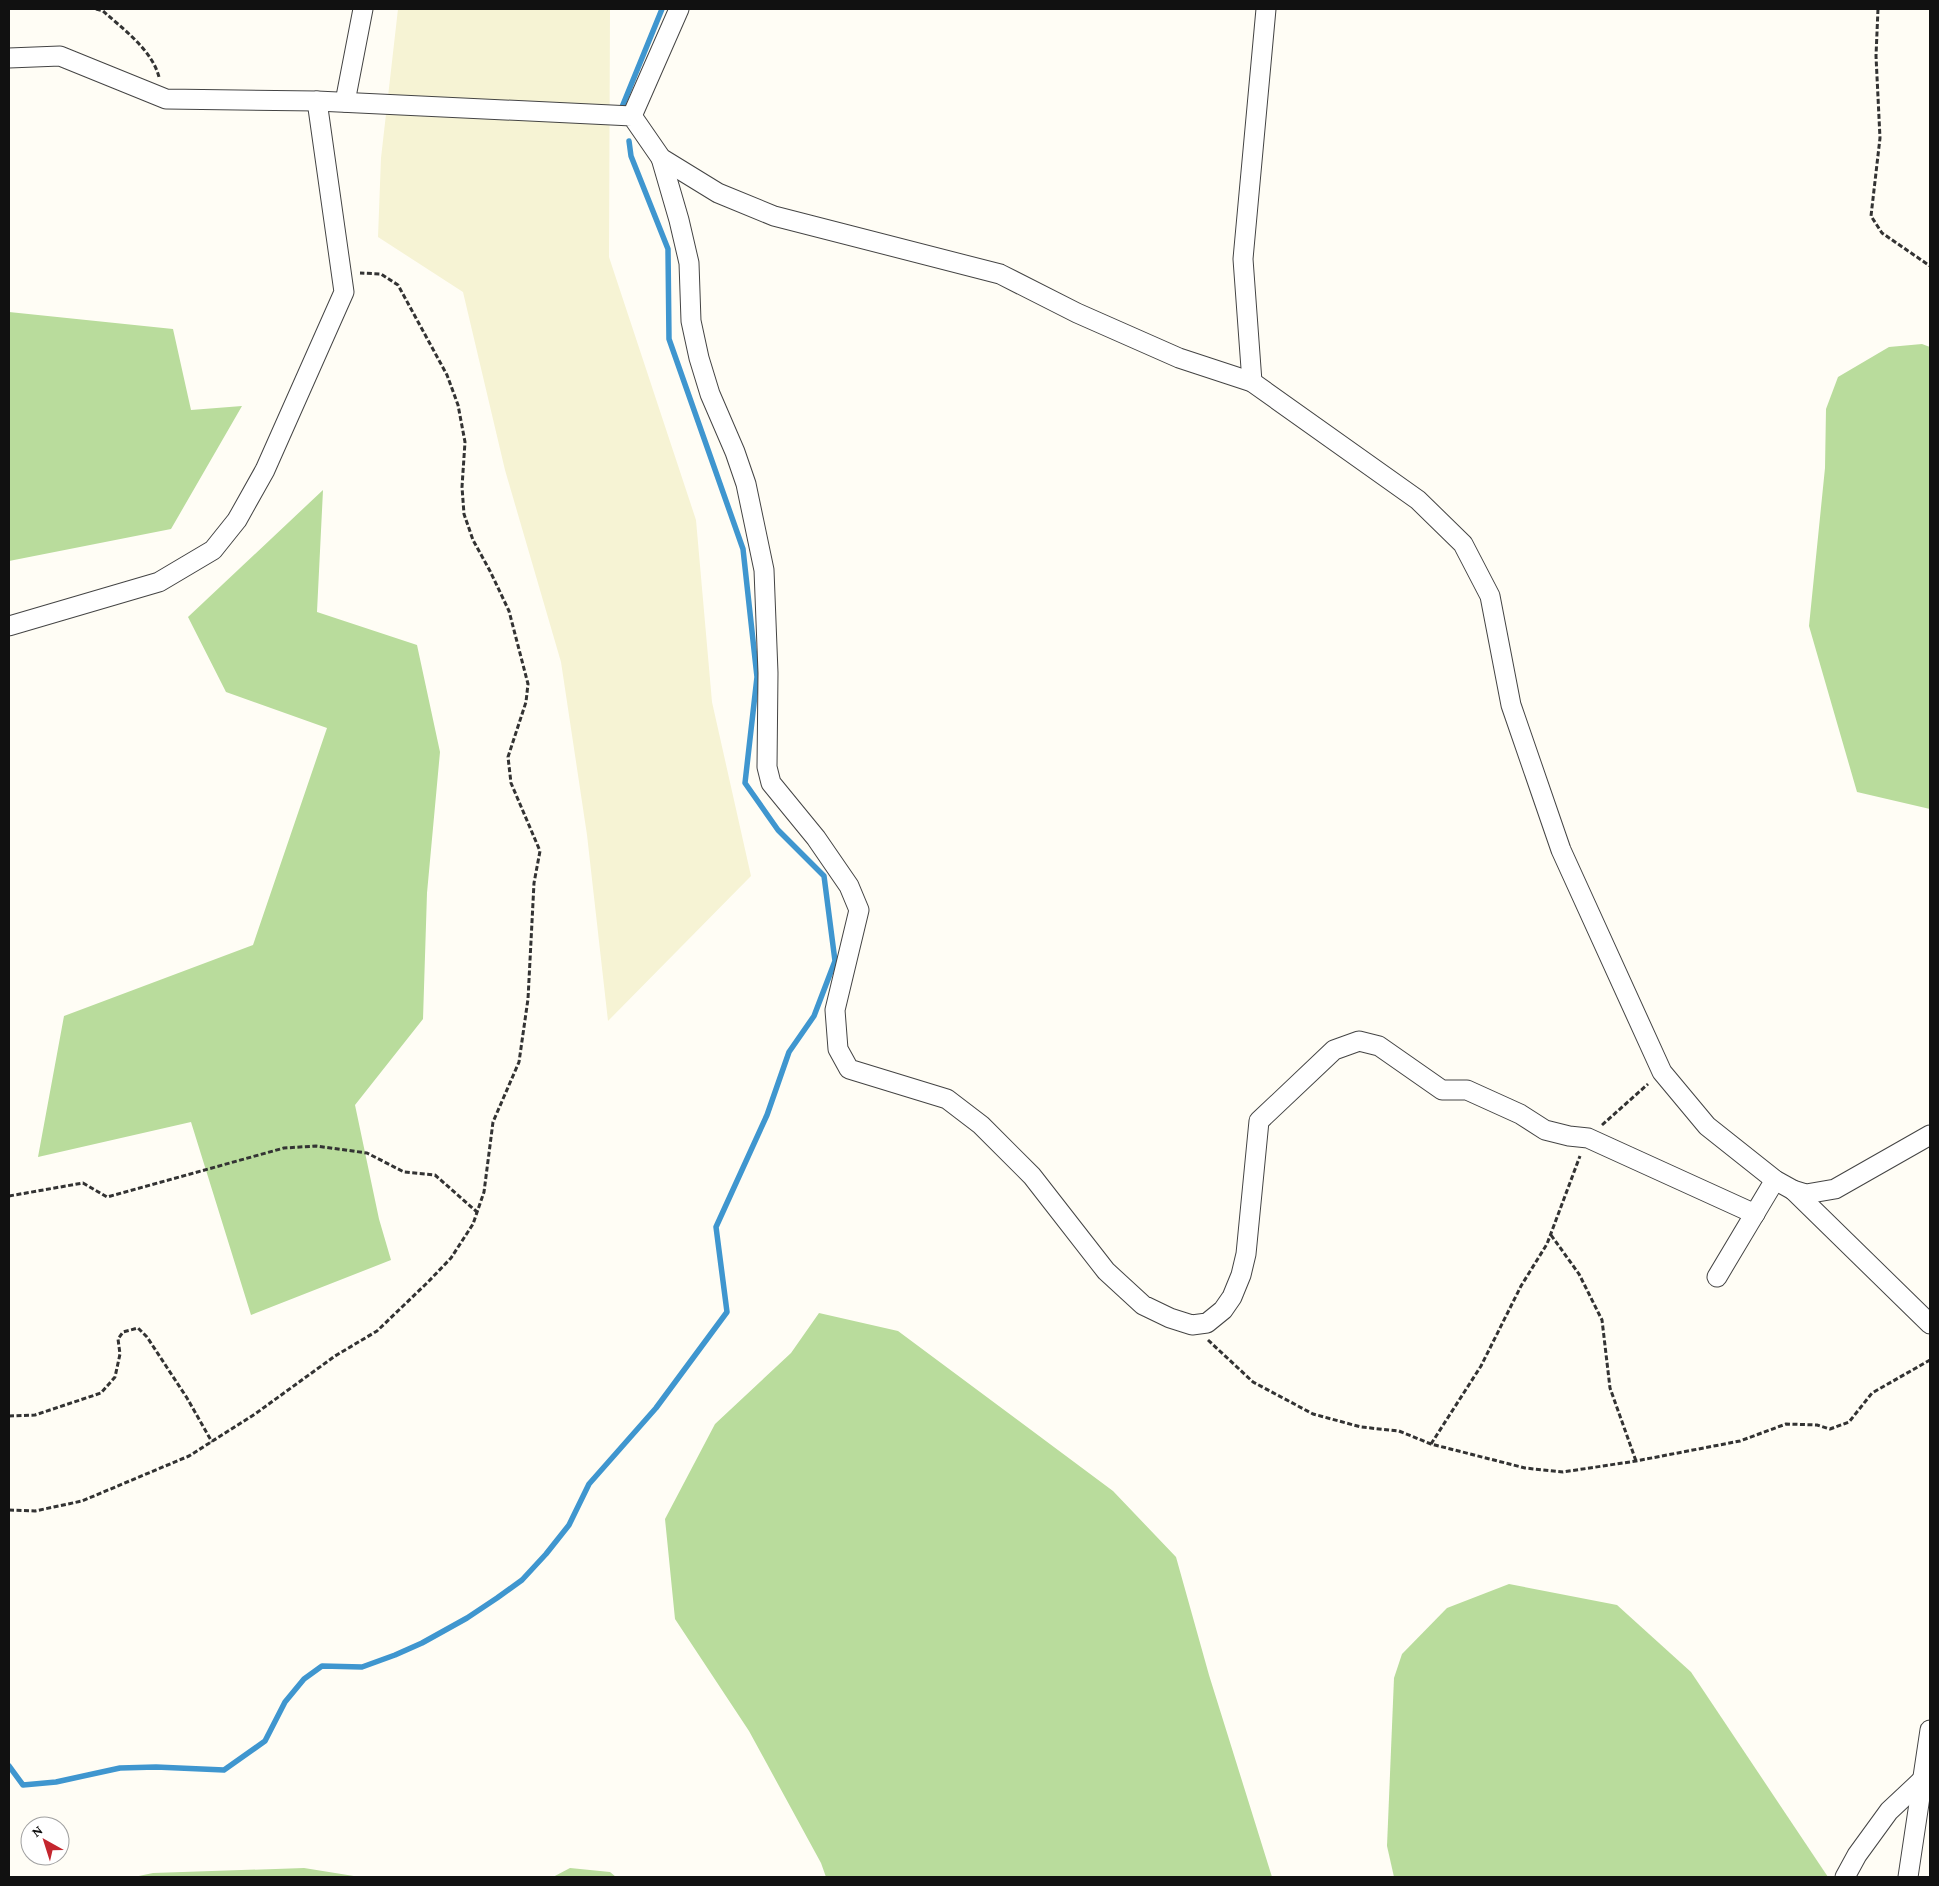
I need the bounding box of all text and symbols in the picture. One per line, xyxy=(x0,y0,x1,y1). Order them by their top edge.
north arrow xyxy=(20,1816,70,1866)
text: N xyxy=(28,1821,46,1840)

